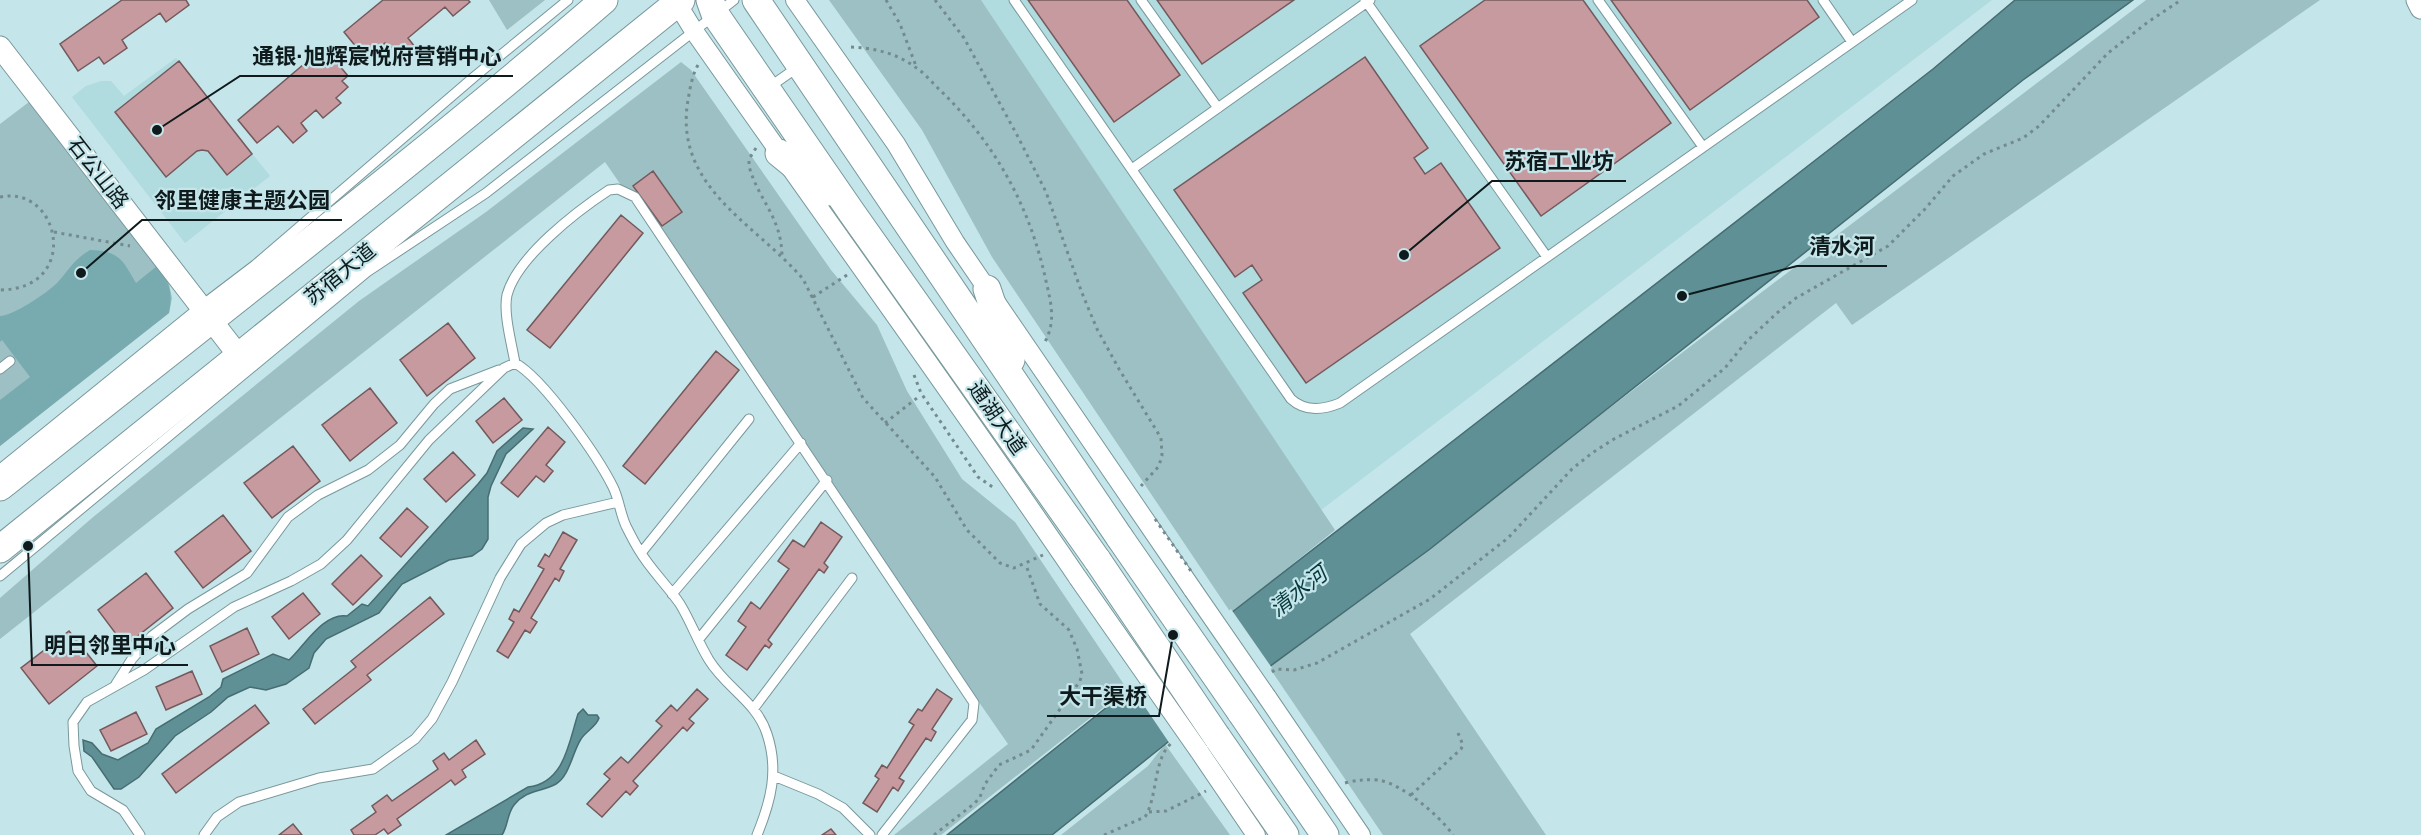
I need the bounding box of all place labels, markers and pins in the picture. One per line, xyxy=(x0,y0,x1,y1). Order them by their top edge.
callout: 通银·旭辉宸悦府营销中心 xyxy=(240,36,513,76)
callout: 苏宿工业坊 xyxy=(1492,141,1626,181)
callout: 邻里健康主题公园 xyxy=(142,180,342,220)
callout: 清水河 xyxy=(1797,226,1887,266)
callout: 明日邻里中心 xyxy=(32,625,188,665)
callout: 大干渠桥 xyxy=(1047,676,1159,716)

